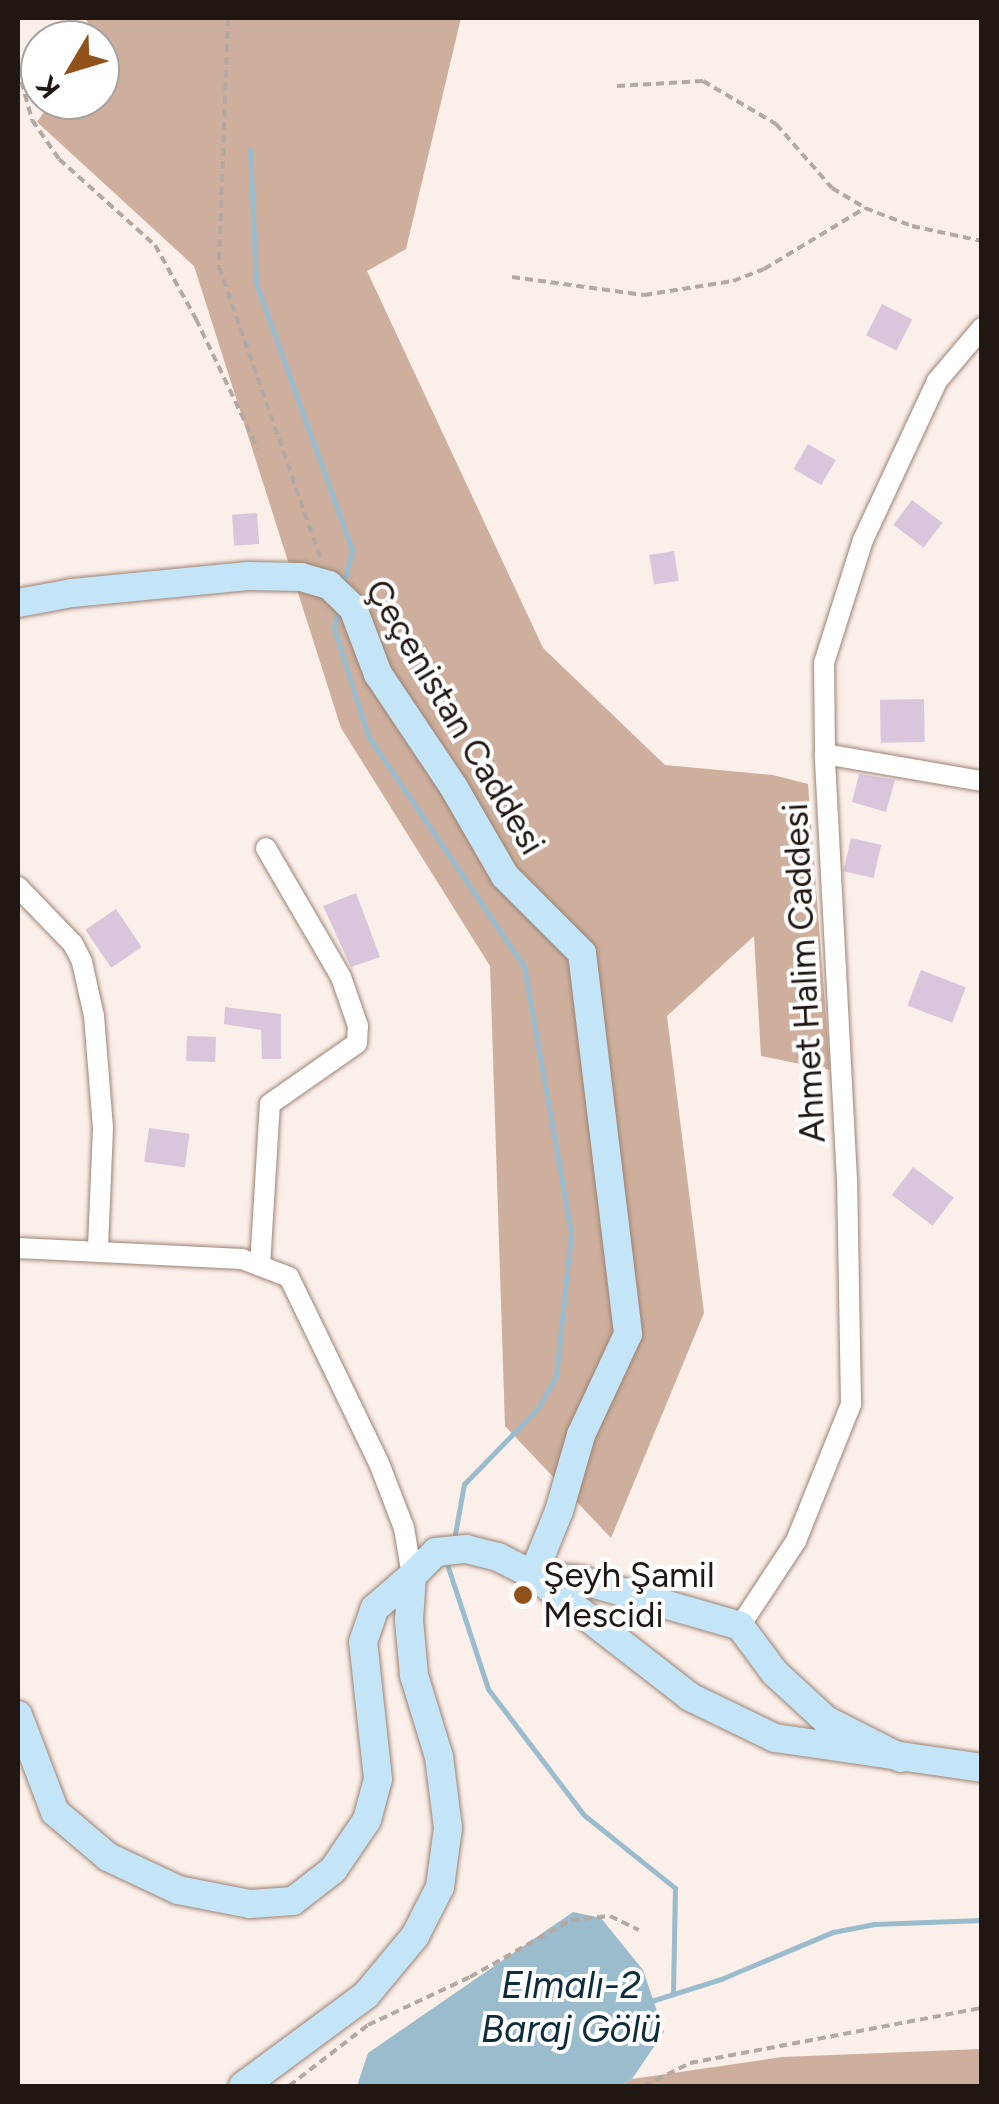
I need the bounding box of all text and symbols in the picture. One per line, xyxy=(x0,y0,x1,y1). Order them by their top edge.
north arrow xyxy=(20,20,120,120)
text: K xyxy=(29,69,67,105)
street label: Çeçenistan Caddesi xyxy=(356,572,554,862)
street label: Ahmet Halim Caddesi xyxy=(774,802,834,1144)
place label: Şeyh Şamil Mescidi xyxy=(543,1554,715,1636)
marker: Şeyh Şamil Mescidi xyxy=(512,1584,534,1606)
water label: Elmalı-2 Baraj Gölü xyxy=(481,1963,661,2052)

